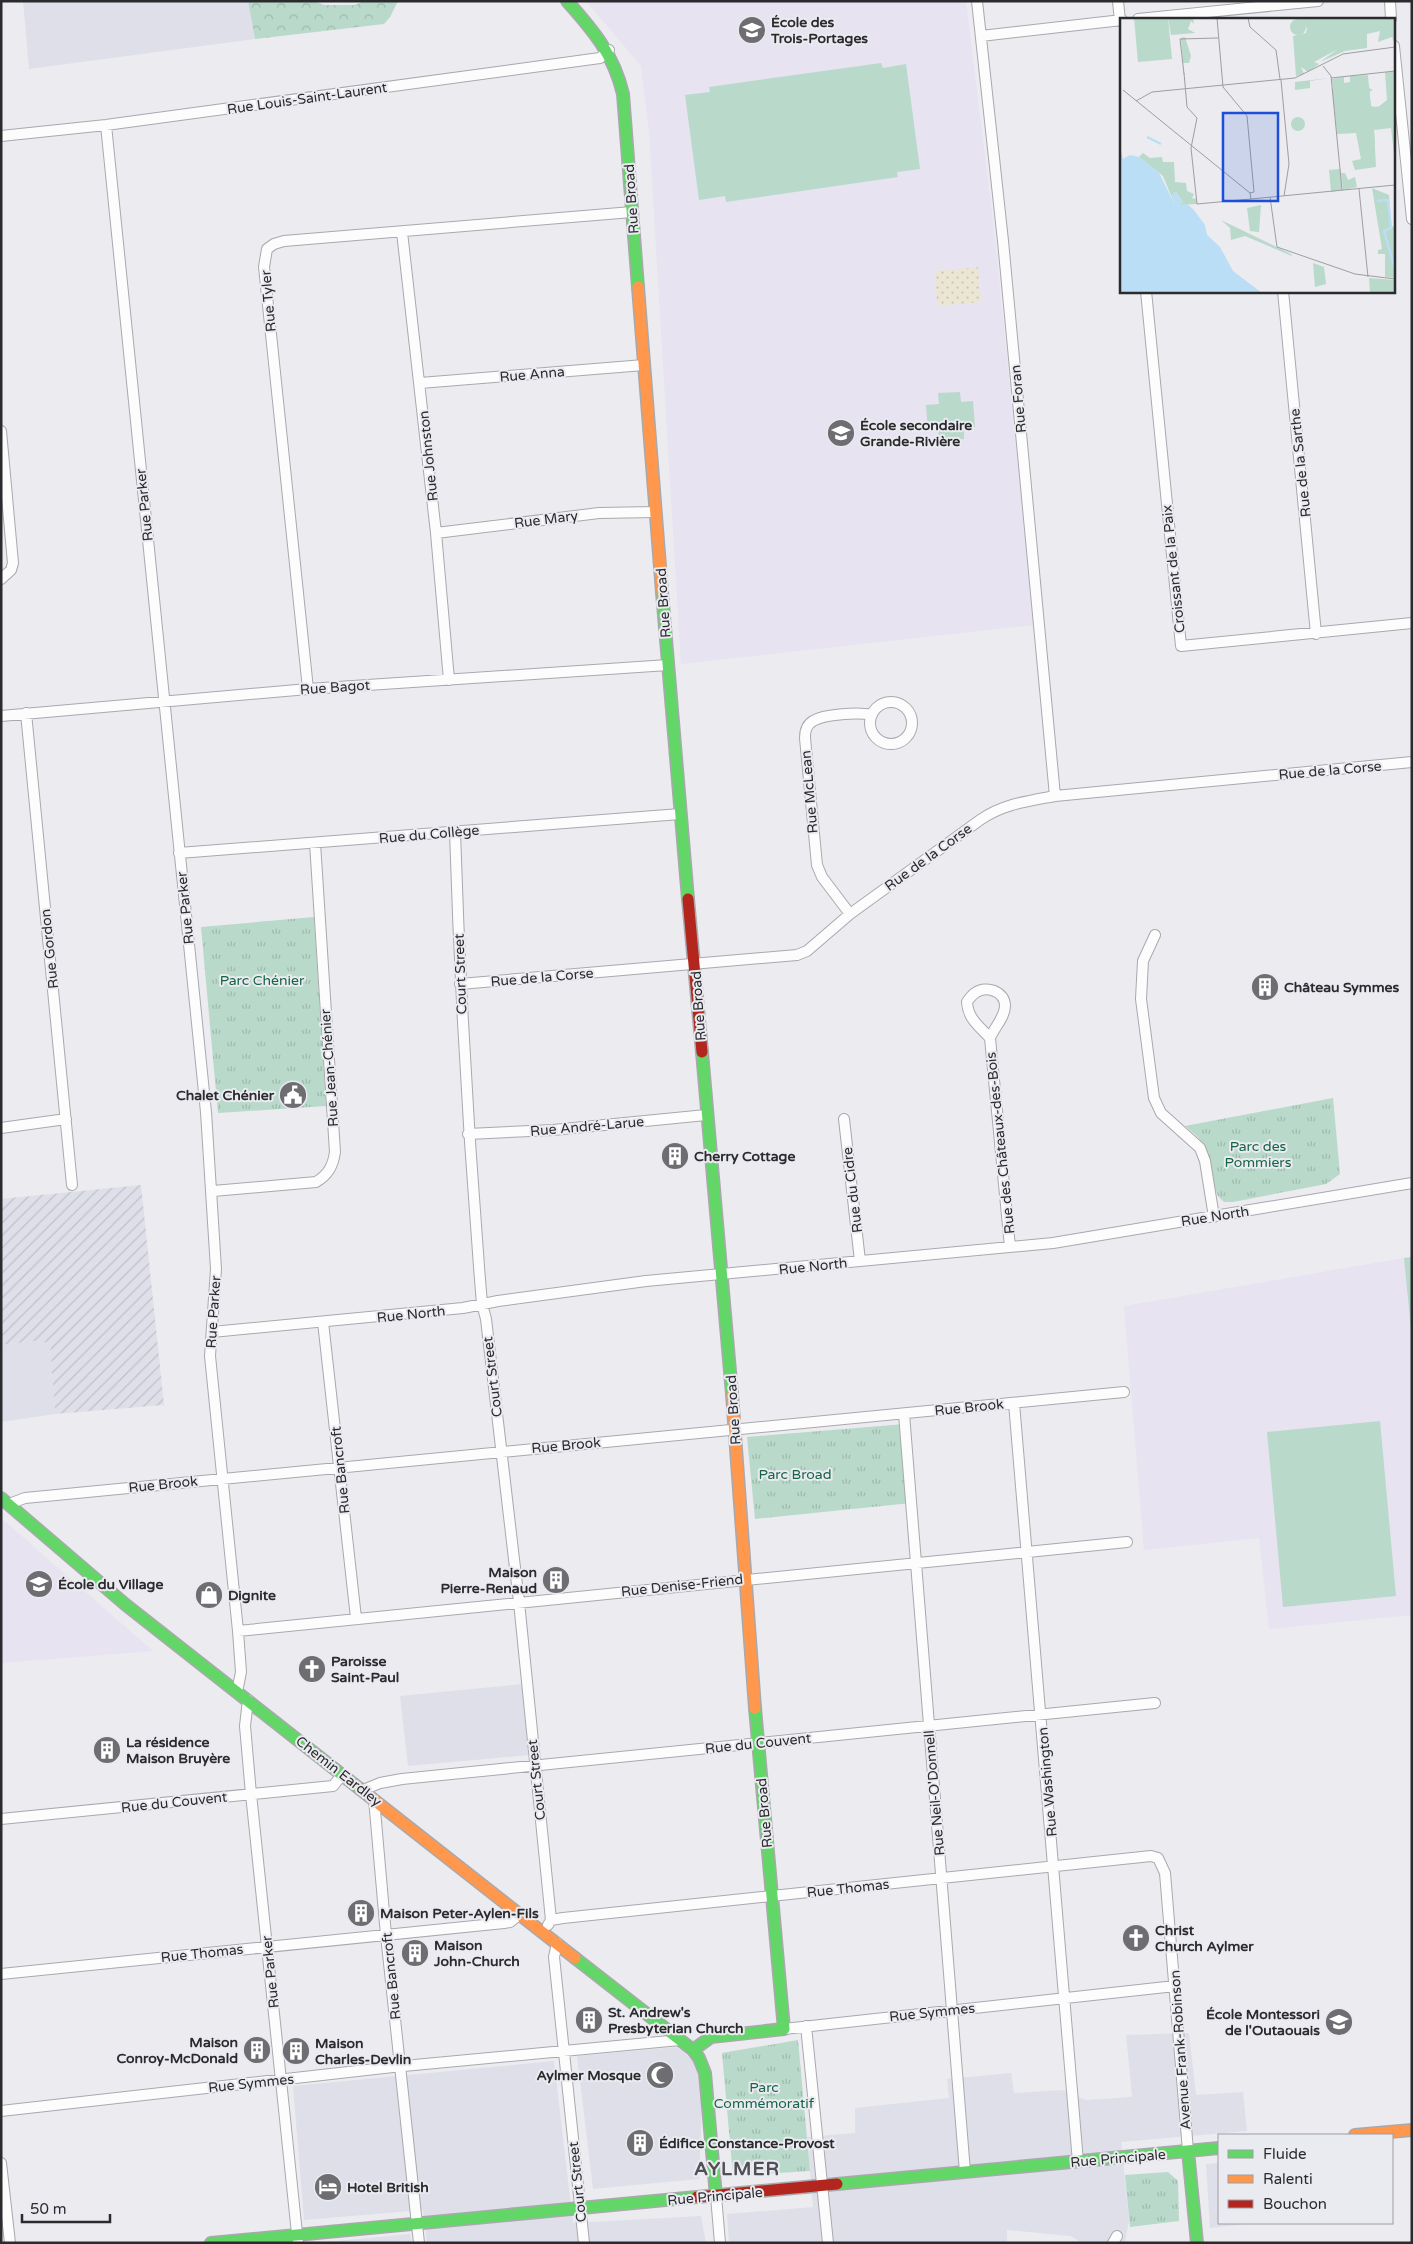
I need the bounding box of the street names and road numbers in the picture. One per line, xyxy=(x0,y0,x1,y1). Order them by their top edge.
street label: Rue Louis-Saint-Laurent xyxy=(226,79,389,118)
street label: Rue Broad xyxy=(621,163,642,234)
street label: Rue Tyler xyxy=(257,269,280,333)
street label: Rue Anna xyxy=(499,363,565,386)
street label: Rue Foran xyxy=(1007,364,1030,434)
street label: Rue de la Sarthe xyxy=(1286,408,1315,518)
street label: Rue Johnston xyxy=(415,410,442,502)
street label: Rue Parker xyxy=(132,467,157,542)
street label: Croissant de la Paix xyxy=(1158,504,1189,634)
street label: Rue Mary xyxy=(513,507,579,532)
street label: Rue Broad xyxy=(653,567,674,638)
street label: Rue Bagot xyxy=(299,677,371,698)
street label: Rue McLean xyxy=(797,750,822,834)
street label: Rue de la Corse xyxy=(1278,758,1382,783)
street label: Rue de la Corse xyxy=(881,820,975,895)
street label: Rue du Collège xyxy=(378,822,480,847)
street label: Rue Parker xyxy=(173,870,198,945)
street label: Rue Gordon xyxy=(37,908,62,990)
street label: Court Street xyxy=(451,933,470,1015)
street label: Rue de la Corse xyxy=(490,965,594,990)
street label: Rue Broad xyxy=(688,970,709,1041)
street label: Rue Jean-Chénier xyxy=(317,1008,342,1127)
street label: Rue des Châteaux-des-Bois xyxy=(982,1051,1019,1235)
street label: Rue André-Larue xyxy=(529,1113,645,1140)
street label: Rue du Cidre xyxy=(839,1146,866,1234)
street label: Rue North xyxy=(1180,1203,1250,1230)
street label: Rue North xyxy=(778,1254,848,1279)
street label: Rue Parker xyxy=(202,1274,225,1349)
street label: Rue North xyxy=(376,1302,446,1327)
street label: Court Street xyxy=(479,1335,506,1418)
street label: Rue Broad xyxy=(723,1374,744,1445)
street label: Rue Brook xyxy=(934,1395,1005,1420)
street label: Rue Bancroft xyxy=(327,1425,354,1514)
street label: Rue Brook xyxy=(531,1434,602,1457)
street label: Rue Brook xyxy=(128,1472,199,1497)
street label: Rue Denise-Friend xyxy=(620,1571,744,1600)
street label: Rue Washington xyxy=(1034,1726,1061,1837)
street label: Rue du Couvent xyxy=(704,1729,813,1758)
street label: Rue Neil-O'Donnell xyxy=(921,1729,948,1856)
street label: Chemin Eardley xyxy=(292,1733,385,1810)
street label: Court Street xyxy=(524,1738,549,1821)
street label: Rue Broad xyxy=(753,1777,776,1849)
street label: Rue du Couvent xyxy=(120,1788,229,1817)
street label: Rue Thomas xyxy=(806,1876,890,1901)
street label: Rue Bancroft xyxy=(378,1931,405,2020)
street label: Rue Parker xyxy=(258,1934,283,2009)
street label: Rue Thomas xyxy=(160,1941,244,1966)
street label: Avenue Frank-Robinson xyxy=(1166,1970,1195,2130)
street label: Rue Symmes xyxy=(888,2000,976,2025)
street label: Rue Symmes xyxy=(207,2071,295,2096)
street label: Court Street xyxy=(565,2140,590,2223)
street label: Rue Principale xyxy=(1070,2146,1167,2171)
street label: Rue Principale xyxy=(667,2184,764,2209)

